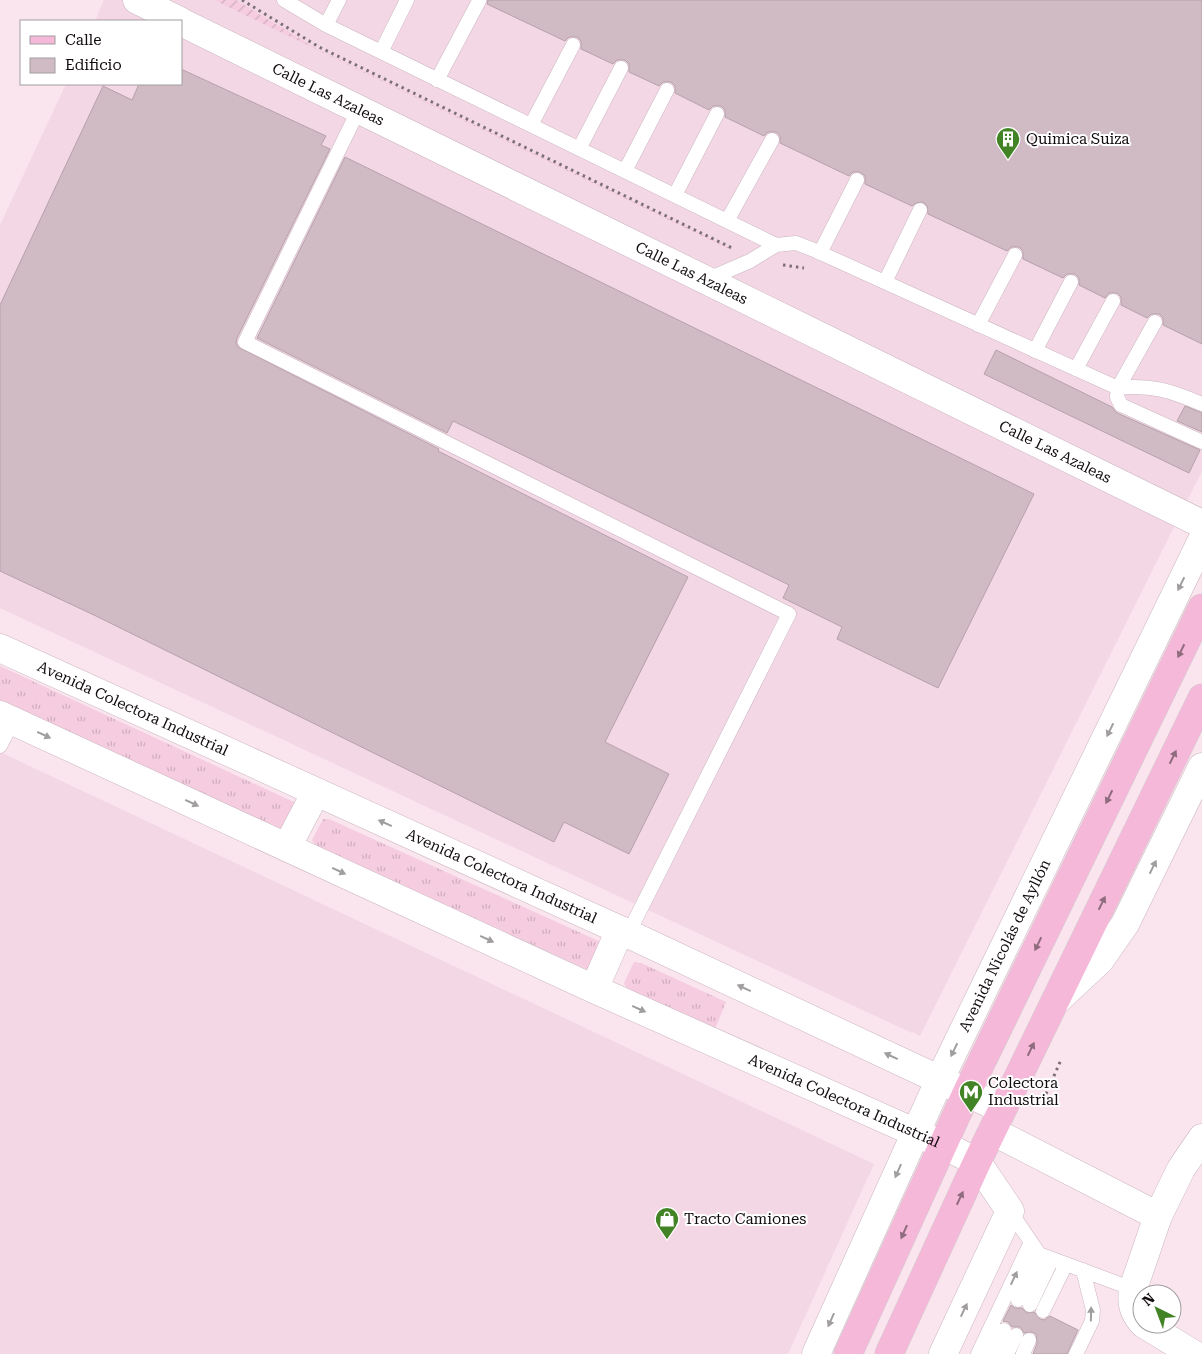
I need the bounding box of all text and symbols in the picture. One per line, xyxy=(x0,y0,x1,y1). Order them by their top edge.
legend xyxy=(20,20,182,85)
text: Calle xyxy=(65,31,101,49)
text: Edificio xyxy=(65,56,122,74)
street label: Calle Las Azaleas xyxy=(269,59,387,130)
building icon: Quimica Suiza xyxy=(995,126,1021,160)
place label: Quimica Suiza xyxy=(1026,130,1130,148)
street label: Calle Las Azaleas xyxy=(633,238,751,308)
street label: Calle Las Azaleas xyxy=(996,417,1114,487)
one-way arrow xyxy=(1177,577,1185,591)
one-way arrow xyxy=(1176,644,1185,659)
street label: Avenida Colectora Industrial xyxy=(35,657,231,760)
one-way arrow xyxy=(1105,723,1113,737)
one-way arrow xyxy=(37,731,51,739)
one-way arrow xyxy=(1169,750,1177,764)
one-way arrow xyxy=(1105,790,1113,804)
one-way arrow xyxy=(185,799,199,807)
one-way arrow xyxy=(378,819,392,827)
street label: Avenida Colectora Industrial xyxy=(403,825,600,927)
street label: Avenida Nicolás de Ayllón xyxy=(955,856,1055,1035)
one-way arrow xyxy=(1149,860,1157,874)
one-way arrow xyxy=(332,867,347,875)
one-way arrow xyxy=(1098,896,1106,910)
one-way arrow xyxy=(480,935,494,943)
one-way arrow xyxy=(1034,936,1042,951)
one-way arrow xyxy=(737,984,751,992)
one-way arrow xyxy=(632,1005,646,1013)
one-way arrow xyxy=(950,1042,958,1057)
one-way arrow xyxy=(1027,1042,1035,1056)
street label: Avenida Colectora Industrial xyxy=(746,1050,943,1151)
one-way arrow xyxy=(884,1052,898,1060)
place label: Colectora Industrial xyxy=(988,1074,1059,1109)
metro station icon: Colectora Industrial xyxy=(958,1079,984,1113)
one-way arrow xyxy=(894,1164,902,1178)
one-way arrow xyxy=(956,1191,964,1205)
shop icon: Tracto Camiones xyxy=(654,1206,680,1240)
place label: Tracto Camiones xyxy=(684,1210,806,1228)
one-way arrow xyxy=(899,1225,907,1239)
one-way arrow xyxy=(1010,1271,1018,1285)
north arrow xyxy=(1132,1284,1182,1334)
text: N xyxy=(1139,1290,1158,1309)
one-way arrow xyxy=(960,1303,968,1317)
one-way arrow xyxy=(1087,1305,1095,1321)
one-way arrow xyxy=(827,1313,835,1327)

